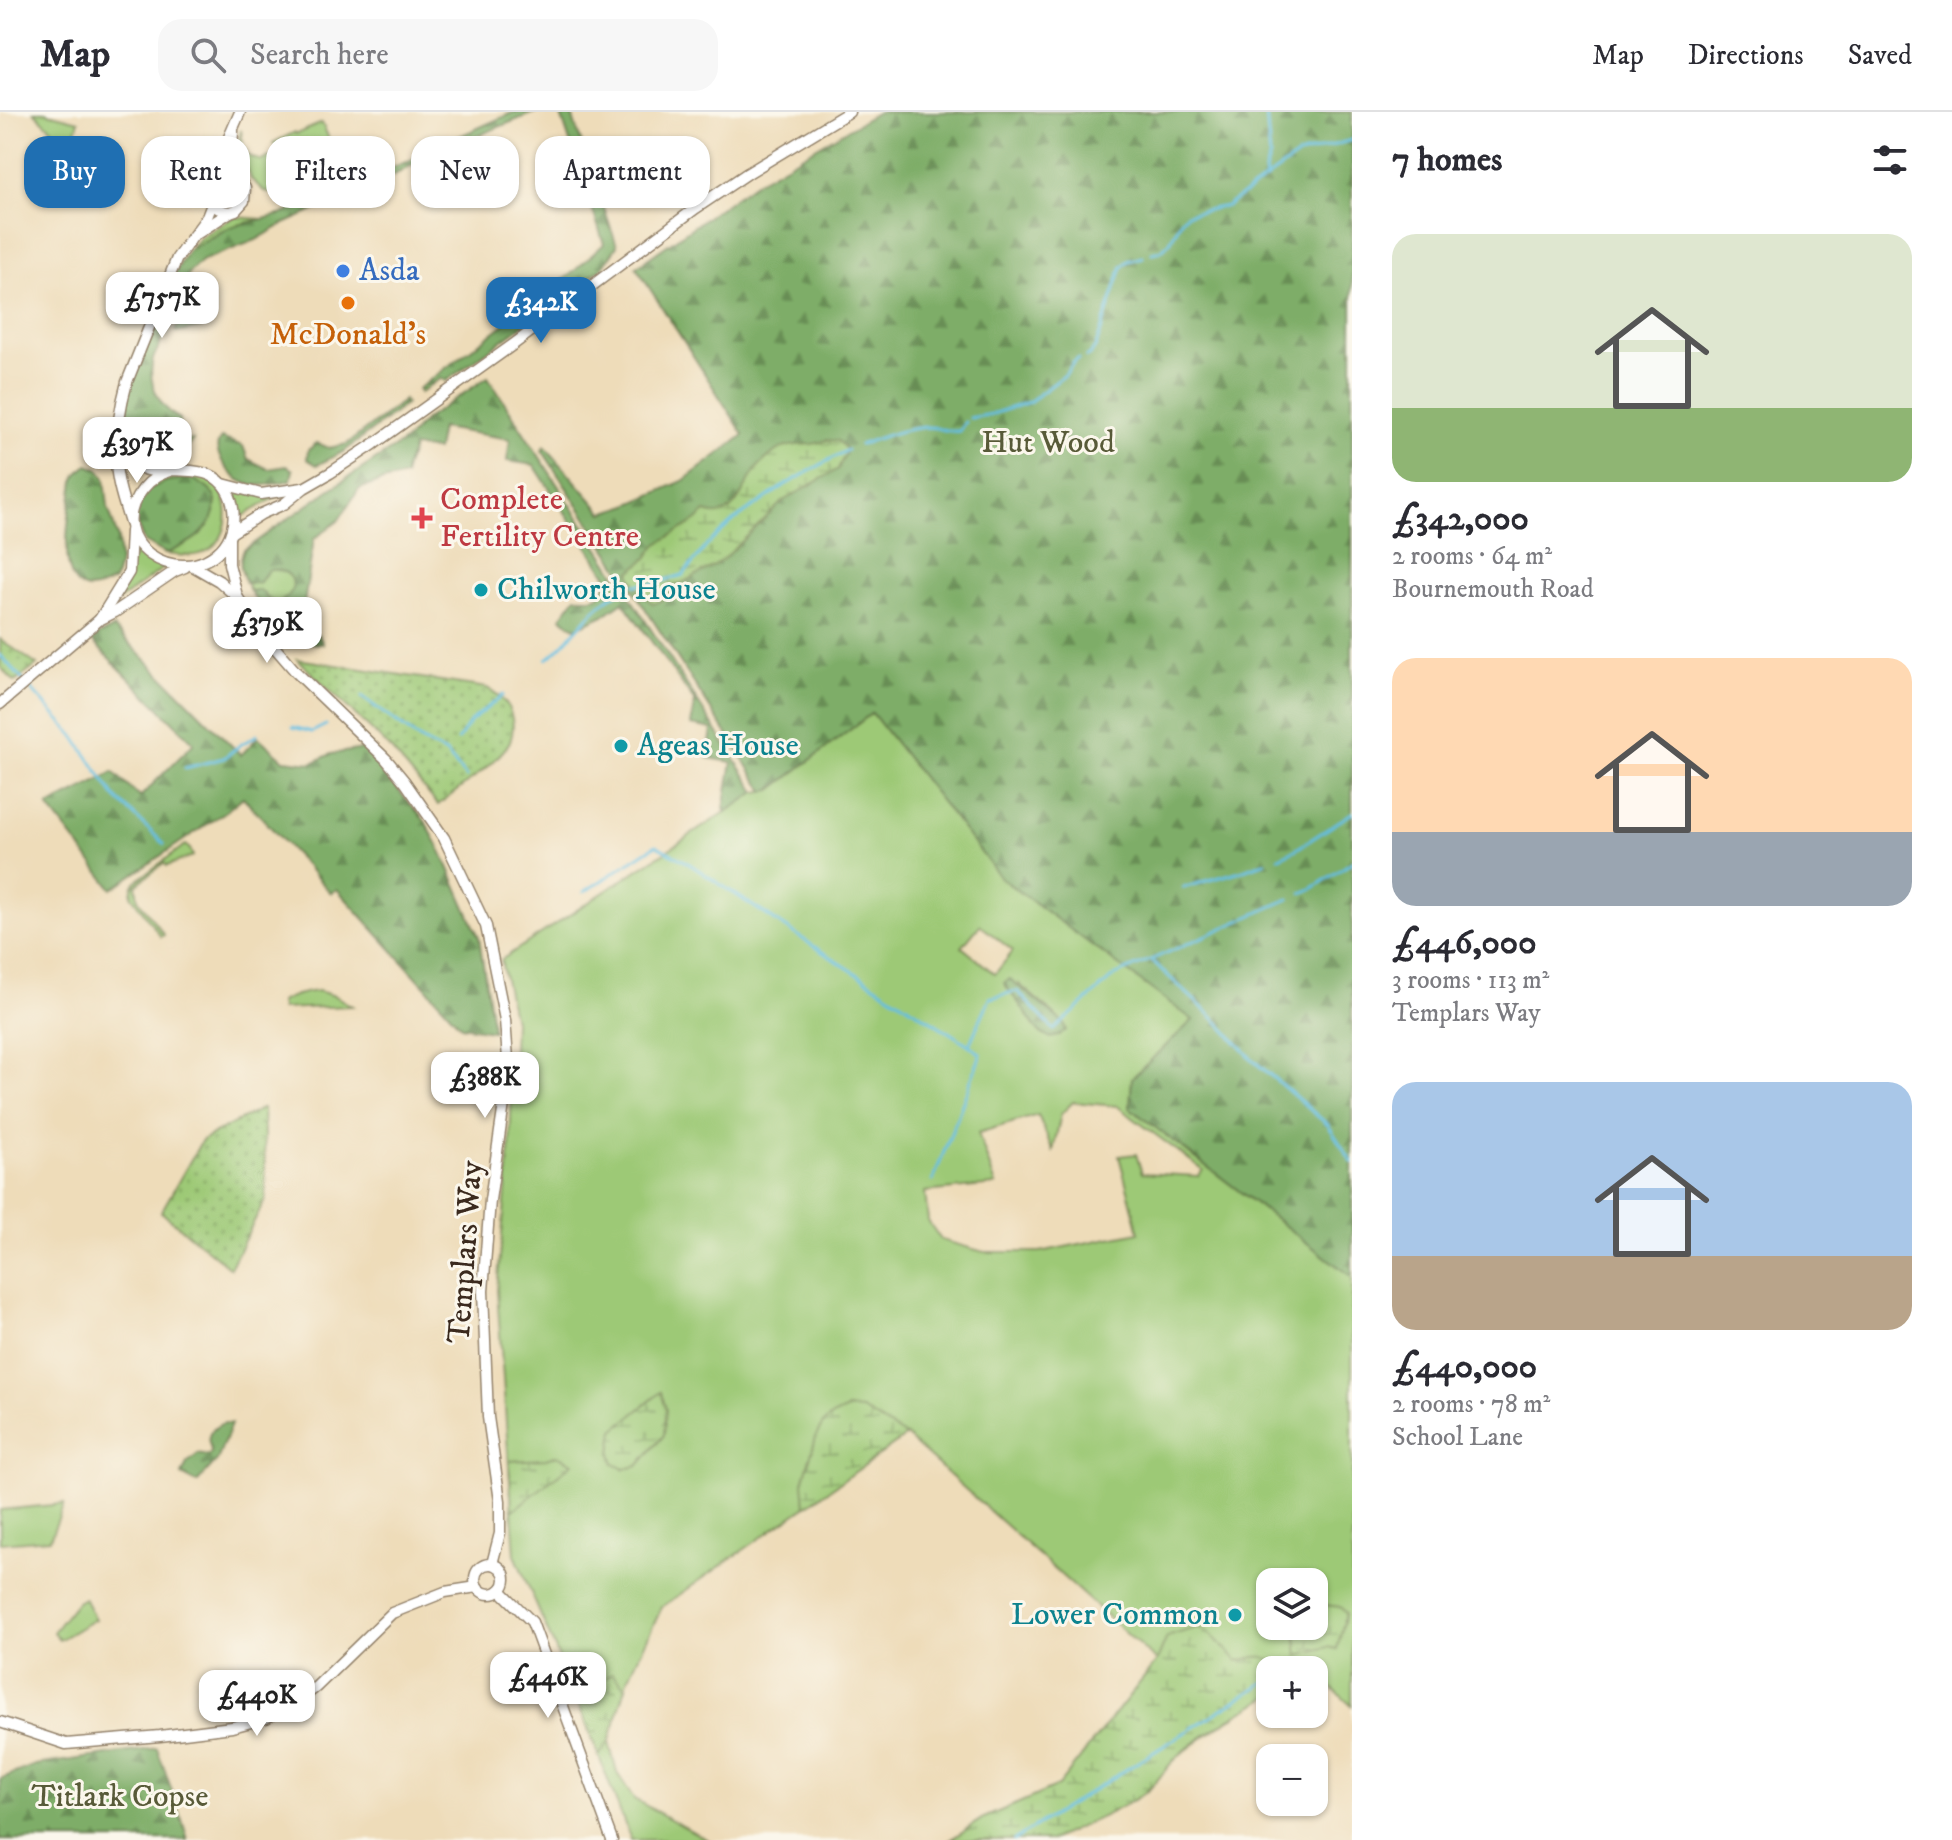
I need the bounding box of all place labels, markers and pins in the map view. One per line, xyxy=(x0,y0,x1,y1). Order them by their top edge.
place label: Asda xyxy=(359,251,420,291)
marker: Asda xyxy=(334,262,352,280)
pin: £757K xyxy=(106,272,218,340)
pin: £342K xyxy=(485,277,597,345)
marker: McDonald's xyxy=(339,294,357,312)
place label: McDonald's xyxy=(270,315,426,355)
pin: £397K xyxy=(81,417,193,485)
place label: Complete Fertility Centre xyxy=(440,480,639,557)
marker: Complete Fertility Centre xyxy=(411,507,433,529)
place label: Chilworth House xyxy=(497,570,716,610)
marker: Chilworth House xyxy=(472,581,490,599)
pin: £379K xyxy=(211,597,323,665)
place label: Ageas House xyxy=(637,726,799,766)
marker: Ageas House xyxy=(612,737,630,755)
pin: £388K xyxy=(429,1052,541,1120)
place label: Lower Common xyxy=(1011,1595,1219,1635)
marker: Lower Common xyxy=(1226,1606,1244,1624)
pin: £446K xyxy=(492,1652,604,1720)
pin: £440K xyxy=(201,1670,313,1738)

